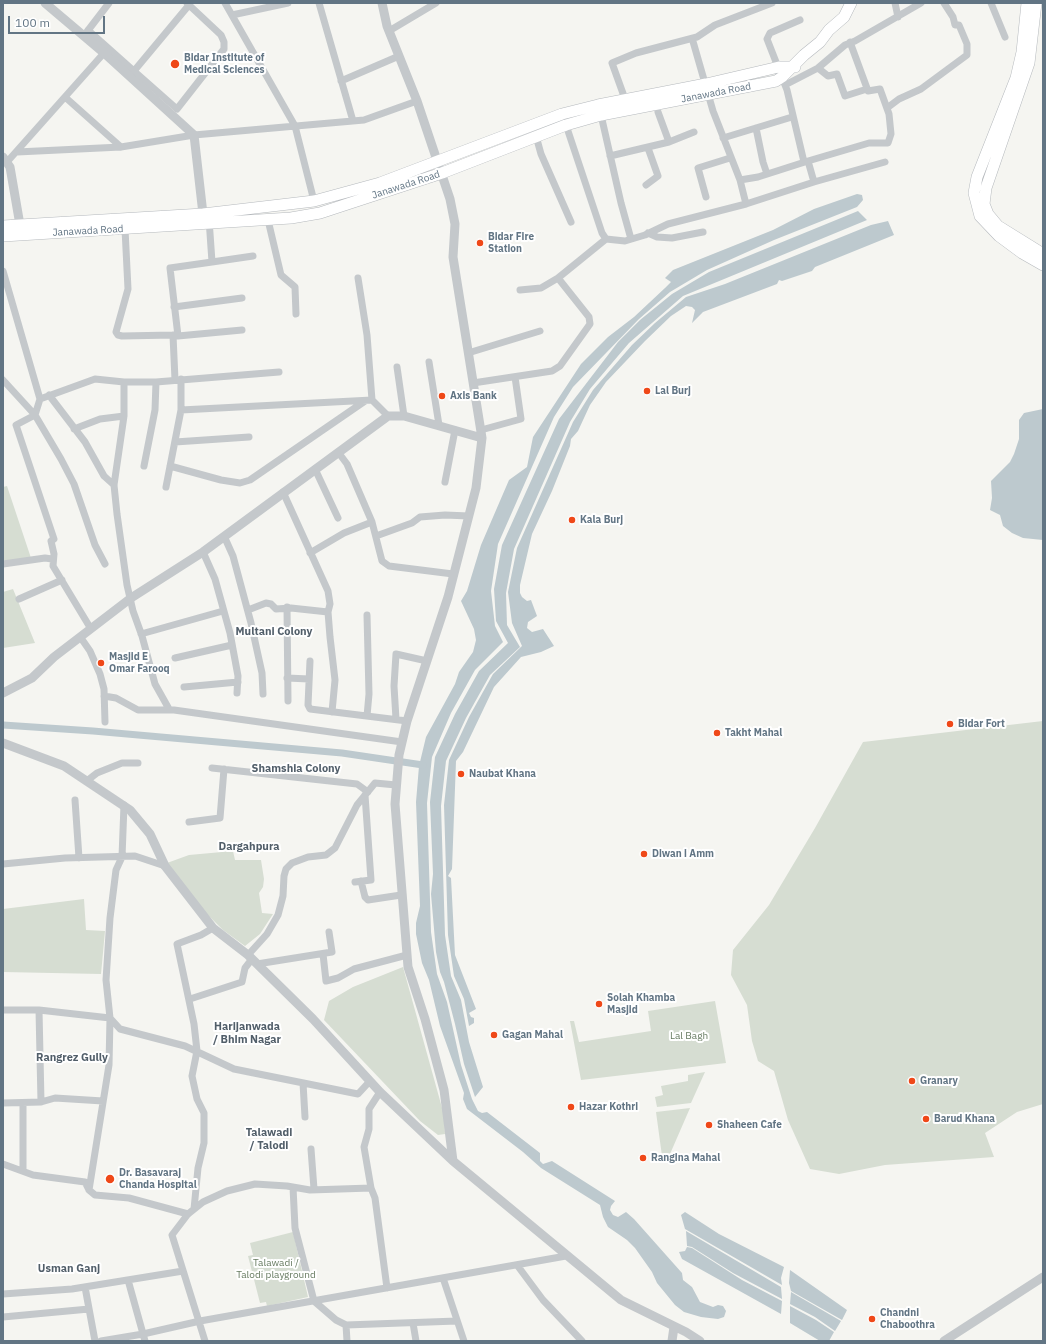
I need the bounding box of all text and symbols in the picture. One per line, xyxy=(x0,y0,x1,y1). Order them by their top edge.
scale bar xyxy=(10,8,107,34)
text: 100 m xyxy=(15,15,50,30)
place label: Bidar Institute of Medical Sciences xyxy=(184,52,265,76)
marker: Bidar Institute of Medical Sciences xyxy=(169,58,181,70)
street label: Janawada Road xyxy=(680,80,752,106)
street label: Janawada Road xyxy=(370,168,442,202)
street label: Janawada Road xyxy=(52,223,124,239)
place label: Bidar Fire Station xyxy=(488,231,534,254)
marker: Bidar Fire Station xyxy=(475,238,485,248)
place label: Lal Burj xyxy=(655,385,691,397)
marker: Lal Burj xyxy=(642,386,652,396)
place label: Axis Bank xyxy=(450,390,497,402)
marker: Axis Bank xyxy=(437,391,447,401)
place label: Kala Burj xyxy=(580,514,623,526)
marker: Kala Burj xyxy=(567,515,577,525)
district label: Multani Colony xyxy=(236,625,312,639)
place label: Masjid E Omar Farooq xyxy=(109,651,170,674)
marker: Masjid E Omar Farooq xyxy=(96,658,106,668)
place label: Bidar Fort xyxy=(958,718,1005,730)
marker: Bidar Fort xyxy=(945,719,955,729)
place label: Takht Mahal xyxy=(725,727,782,739)
marker: Takht Mahal xyxy=(712,728,722,738)
district label: Shamshia Colony xyxy=(252,762,340,776)
place label: Naubat Khana xyxy=(469,768,536,780)
marker: Naubat Khana xyxy=(456,769,466,779)
district label: Dargahpura xyxy=(219,840,279,854)
place label: Diwan i Amm xyxy=(652,848,714,860)
marker: Diwan i Amm xyxy=(639,849,649,859)
place label: Solah Khamba Masjid xyxy=(607,992,675,1016)
marker: Solah Khamba Masjid xyxy=(594,999,604,1009)
district label: Harijanwada / Bhim Nagar xyxy=(213,1020,281,1046)
place label: Gagan Mahal xyxy=(502,1029,563,1041)
marker: Gagan Mahal xyxy=(489,1030,499,1040)
park label: Lal Bagh xyxy=(670,1030,708,1042)
district label: Rangrez Gully xyxy=(36,1051,108,1065)
place label: Granary xyxy=(920,1075,958,1087)
marker: Granary xyxy=(907,1076,917,1086)
place label: Hazar Kothri xyxy=(579,1101,638,1113)
marker: Hazar Kothri xyxy=(566,1102,576,1112)
place label: Barud Khana xyxy=(934,1113,995,1125)
marker: Barud Khana xyxy=(921,1114,931,1124)
place label: Shaheen Cafe xyxy=(717,1119,782,1131)
marker: Shaheen Cafe xyxy=(704,1120,714,1130)
district label: Talawadi / Talodi xyxy=(246,1126,292,1152)
place label: Rangina Mahal xyxy=(651,1152,720,1164)
marker: Rangina Mahal xyxy=(638,1153,648,1163)
place label: Dr. Basavaraj Chanda Hospital xyxy=(119,1167,197,1190)
marker: Dr. Basavaraj Chanda Hospital xyxy=(104,1173,116,1185)
park label: Talawadi / Talodi playground xyxy=(236,1257,316,1280)
district label: Usman Ganj xyxy=(38,1262,100,1276)
place label: Chandni Chaboothra xyxy=(880,1307,935,1330)
marker: Chandni Chaboothra xyxy=(867,1314,877,1324)

